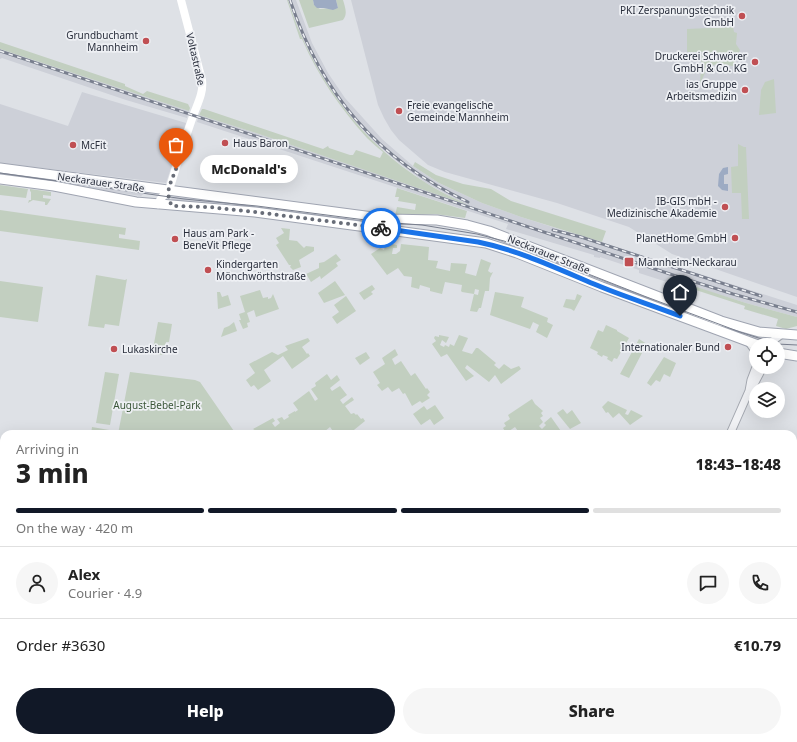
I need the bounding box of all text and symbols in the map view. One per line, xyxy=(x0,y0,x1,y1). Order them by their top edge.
place label: PKI Zerspanungstechnik GmbH xyxy=(620,3,735,29)
marker: PKI Zerspanungstechnik GmbH xyxy=(737,11,747,21)
place label: Grundbuchamt Mannheim xyxy=(66,28,138,54)
street label: Voltastraße xyxy=(183,31,209,87)
marker: Grundbuchamt Mannheim xyxy=(141,36,151,46)
place label: Druckerei Schwörer GmbH & Co. KG xyxy=(655,49,747,75)
marker: Druckerei Schwörer GmbH & Co. KG xyxy=(750,57,760,67)
place label: ias Gruppe Arbeitsmedizin xyxy=(667,77,737,103)
marker: ias Gruppe Arbeitsmedizin xyxy=(740,85,750,95)
place label: Freie evangelische Gemeinde Mannheim xyxy=(407,98,509,124)
marker: Freie evangelische Gemeinde Mannheim xyxy=(394,106,404,116)
pin xyxy=(159,128,193,169)
icon: bag xyxy=(165,134,187,156)
place label: Haus Baron xyxy=(233,136,288,150)
place label: McFit xyxy=(81,138,107,152)
marker: Haus Baron xyxy=(220,138,230,148)
marker: McFit xyxy=(68,140,78,150)
callout: McDonald's xyxy=(200,155,298,183)
text: McDonald's xyxy=(211,160,287,178)
street label: Neckarauer Straße xyxy=(57,169,146,195)
place label: IB-GIS mbH - Medizinische Akademie xyxy=(607,194,717,220)
marker: IB-GIS mbH - Medizinische Akademie xyxy=(720,202,730,212)
courier xyxy=(361,208,401,248)
icon: bike xyxy=(370,217,392,239)
place label: Haus am Park - BeneVit Pflege xyxy=(183,226,254,252)
street label: Neckarauer Straße xyxy=(506,231,593,277)
place label: PlanetHome GmbH xyxy=(636,231,727,245)
marker: PlanetHome GmbH xyxy=(730,233,740,243)
marker: Haus am Park - BeneVit Pflege xyxy=(170,234,180,244)
place label: Mannheim-Neckarau xyxy=(638,255,737,269)
marker: Mannheim-Neckarau xyxy=(623,256,635,268)
place label: Kindergarten Mönchwörthstraße xyxy=(216,257,306,283)
marker: Kindergarten Mönchwörthstraße xyxy=(203,265,213,275)
pin xyxy=(663,275,697,316)
icon: home xyxy=(669,281,691,303)
map controls xyxy=(749,338,785,418)
button: locate xyxy=(749,338,785,374)
place label: Internationaler Bund xyxy=(621,340,720,354)
place label: Lukaskirche xyxy=(122,342,178,356)
marker: Internationaler Bund xyxy=(723,342,733,352)
marker: Lukaskirche xyxy=(109,344,119,354)
button: layers xyxy=(749,382,785,418)
park label: August-Bebel-Park xyxy=(113,398,201,412)
text: Arriving in xyxy=(16,440,79,458)
text: 18:43–18:48 xyxy=(696,454,781,474)
text: 3 min xyxy=(16,455,89,491)
text: On the way · 420 m xyxy=(16,519,133,537)
button: person xyxy=(16,562,58,604)
button: chat xyxy=(687,562,729,604)
button: phone xyxy=(739,562,781,604)
text: Alex xyxy=(68,564,100,584)
text: Courier · 4.9 xyxy=(68,584,142,602)
text: Order #3630 xyxy=(16,635,105,655)
text: €10.79 xyxy=(734,635,781,655)
button: Help xyxy=(16,688,395,734)
button: Share xyxy=(403,688,781,734)

